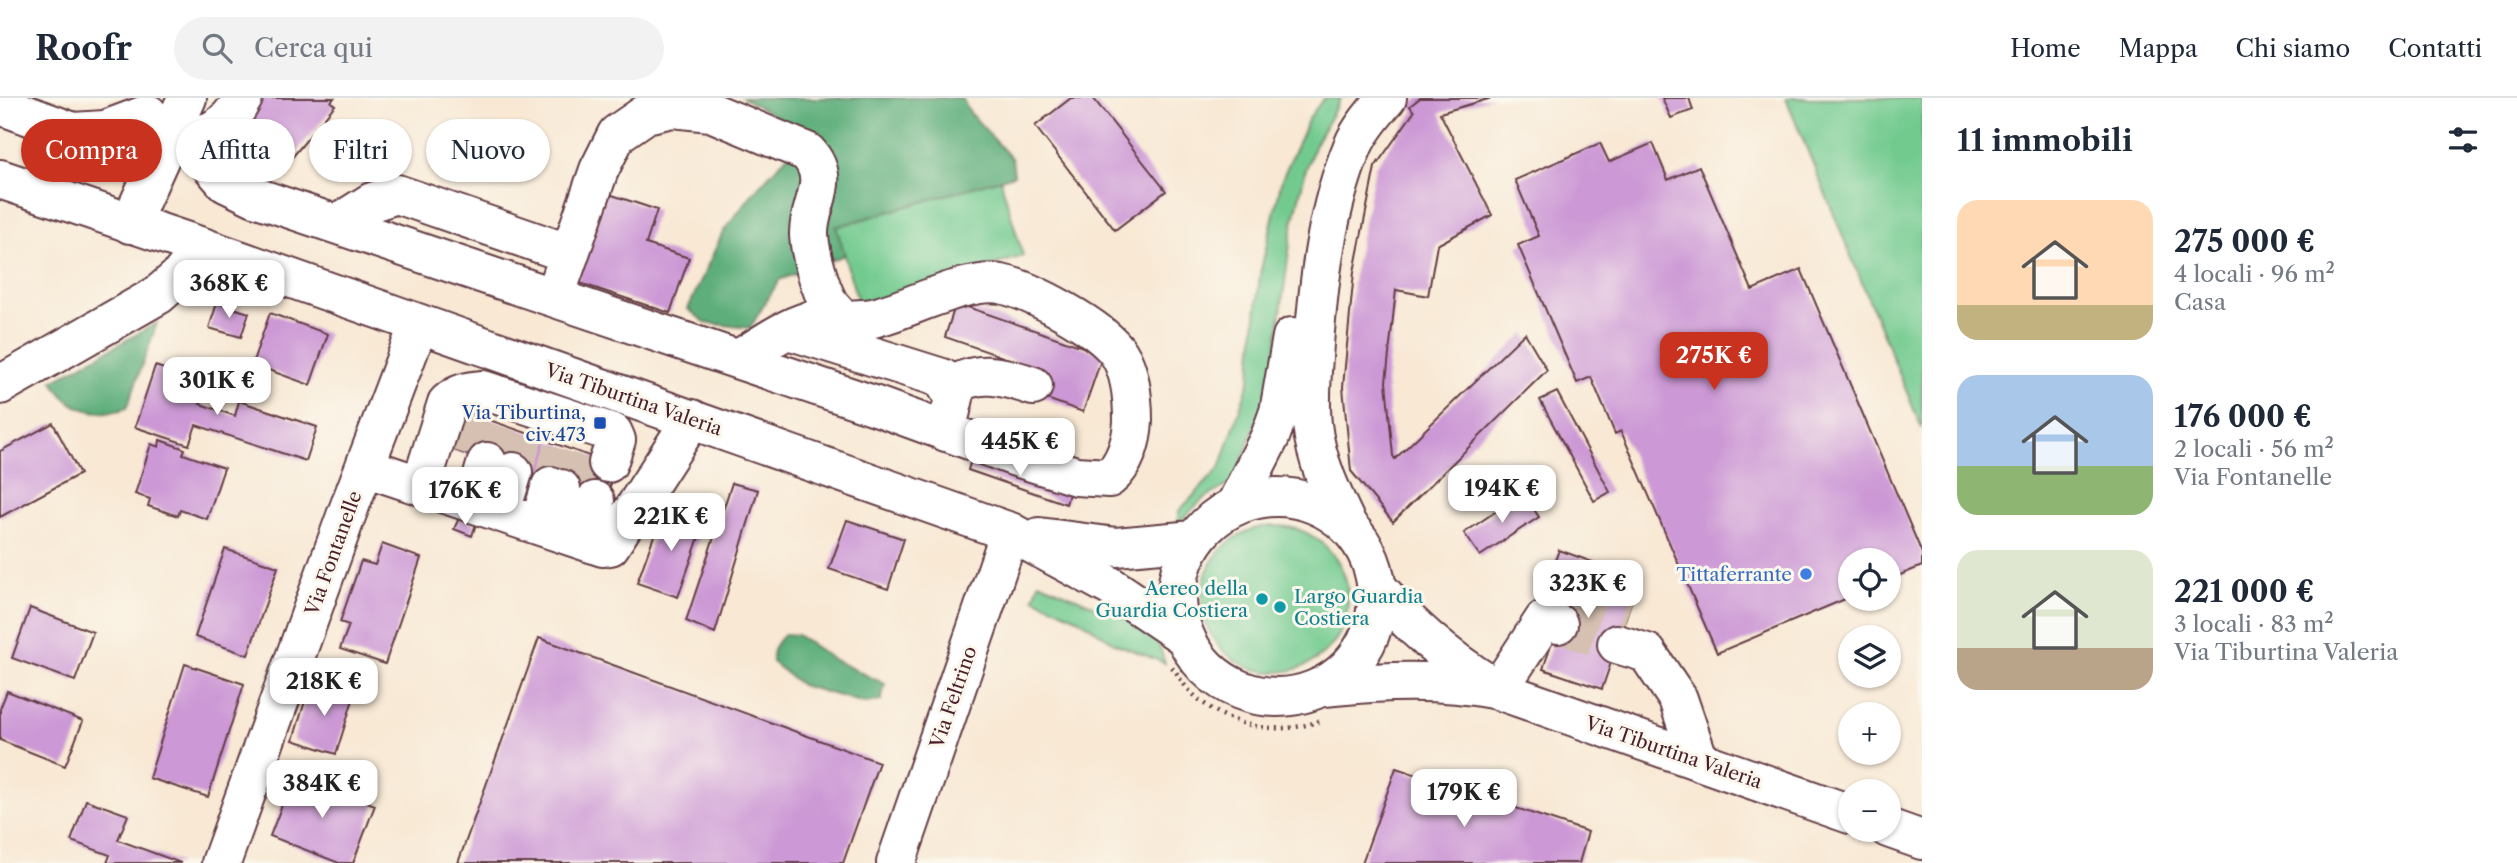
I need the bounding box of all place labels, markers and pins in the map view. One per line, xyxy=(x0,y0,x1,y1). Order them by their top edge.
pin: 368K € xyxy=(172,260,286,320)
pin: 275K € xyxy=(1657,332,1771,392)
pin: 301K € xyxy=(160,358,274,417)
place label: Via Tiburtina, civ.473 xyxy=(461,401,586,446)
marker: Via Tiburtina, civ.473 xyxy=(592,415,608,431)
pin: 445K € xyxy=(963,418,1077,478)
pin: 194K € xyxy=(1445,466,1559,525)
pin: 176K € xyxy=(408,468,522,527)
pin: 221K € xyxy=(614,494,728,553)
pin: 323K € xyxy=(1531,560,1645,620)
place label: Tittaferrante xyxy=(1676,563,1792,586)
marker: Tittaferrante xyxy=(1798,566,1814,582)
place label: Aereo della Guardia Costiera xyxy=(1095,577,1248,622)
place label: Largo Guardia Costiera xyxy=(1294,585,1423,630)
marker: Aereo della Guardia Costiera xyxy=(1254,591,1270,607)
marker: Largo Guardia Costiera xyxy=(1272,599,1288,615)
pin: 218K € xyxy=(267,658,381,718)
pin: 384K € xyxy=(265,760,379,820)
pin: 179K € xyxy=(1407,770,1521,829)

